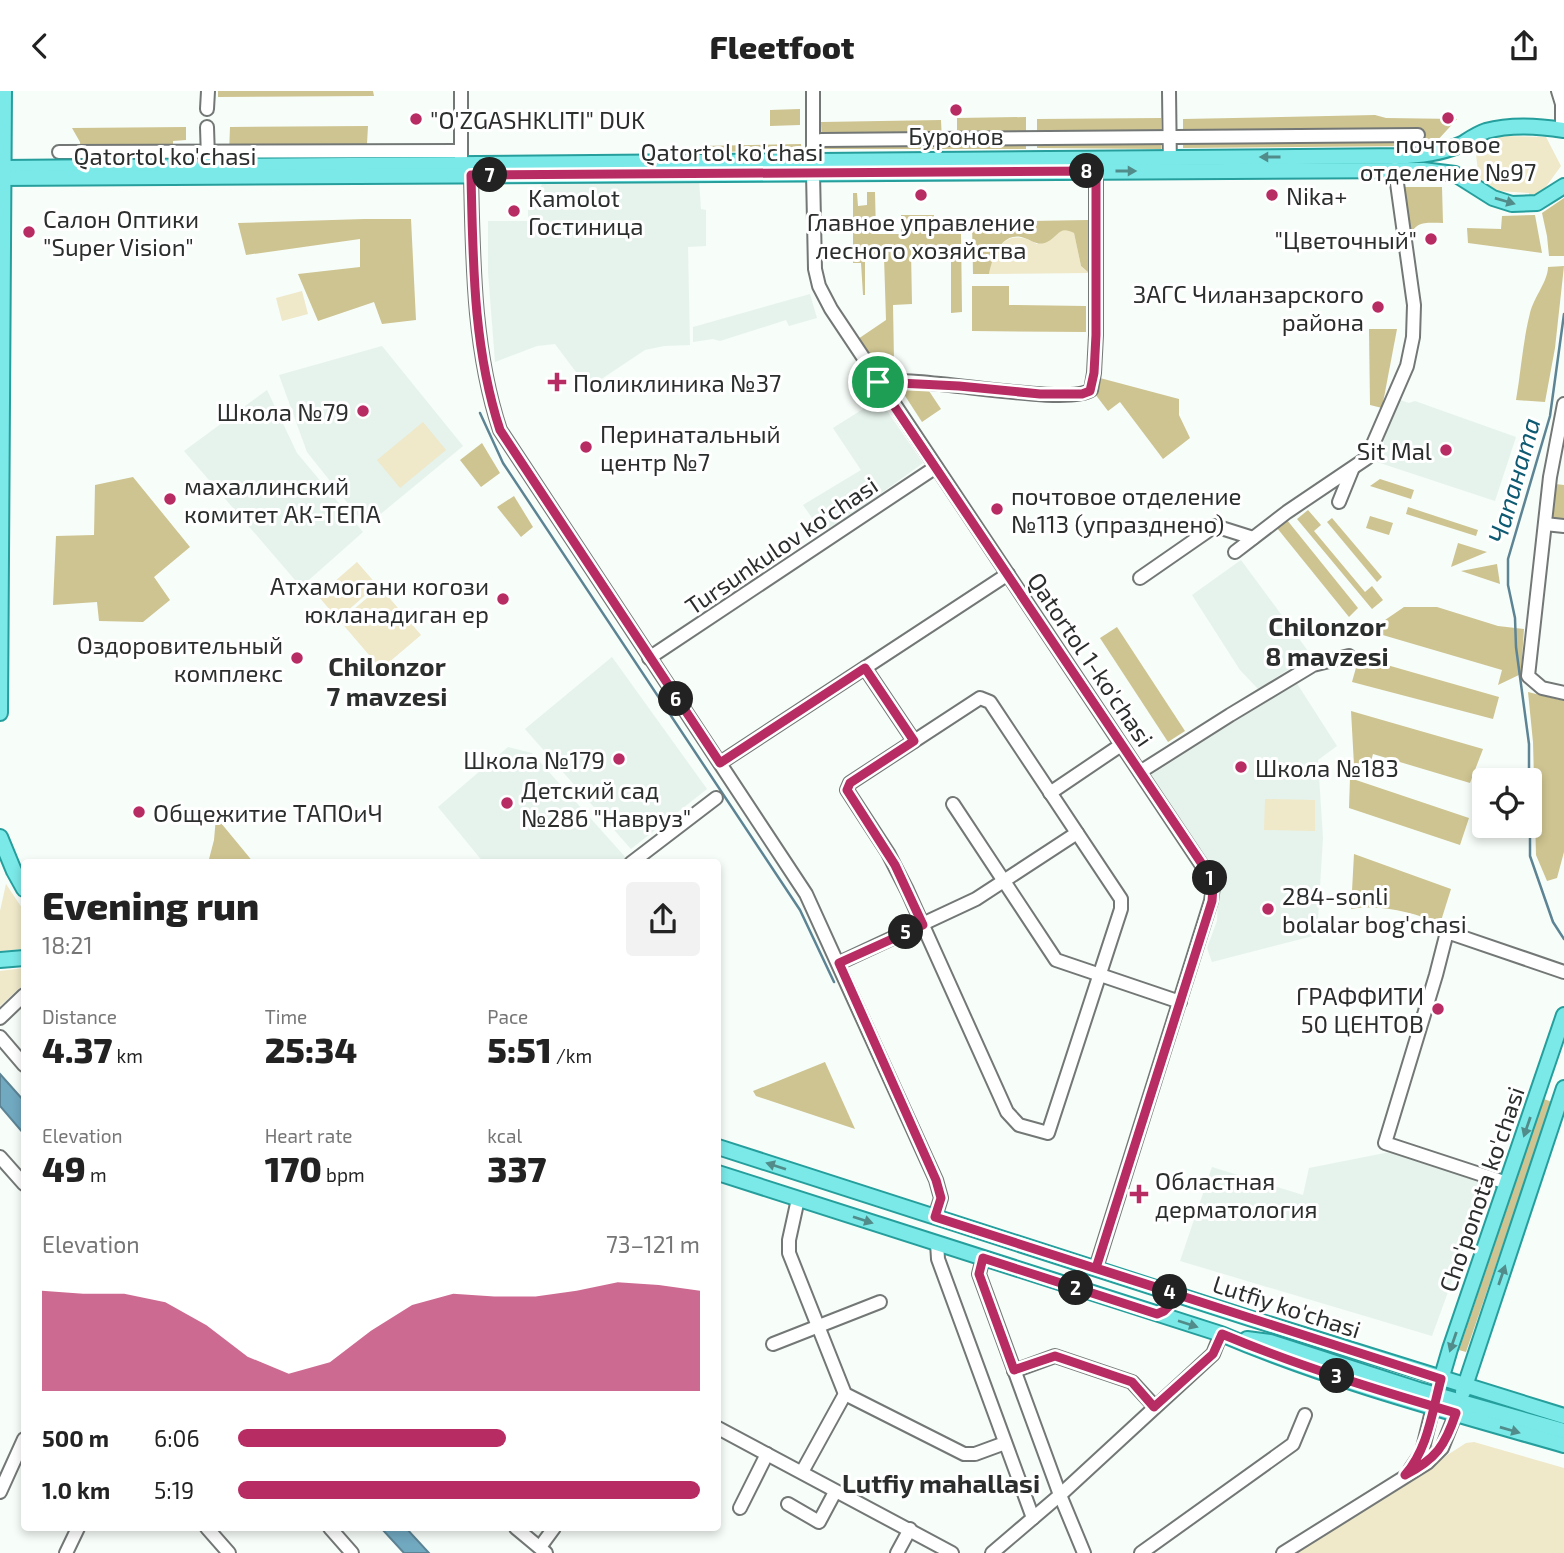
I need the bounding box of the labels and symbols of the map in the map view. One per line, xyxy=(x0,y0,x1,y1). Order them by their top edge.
marker: Буронов xyxy=(948,102,964,118)
place label: "O'ZGASHKLITI" DUK xyxy=(430,105,645,134)
marker: почтовое отделение №97 xyxy=(1440,110,1456,126)
marker: "O'ZGASHKLITI" DUK xyxy=(408,111,424,127)
place label: Буронов xyxy=(908,121,1004,151)
place label: почтовое отделение №97 xyxy=(1360,129,1536,186)
street label: Qatortol ko'chasi xyxy=(641,137,823,166)
street label: Qatortol ko'chasi xyxy=(74,141,256,170)
one-way arrow xyxy=(1259,151,1281,163)
pin: 8 xyxy=(1070,153,1104,189)
pin: 7 xyxy=(472,157,508,193)
one-way arrow xyxy=(1115,165,1137,177)
place label: Nika+ xyxy=(1286,181,1348,210)
place label: Kamolot Гостиница xyxy=(528,183,644,240)
marker: Главное управление лесного хозяйства xyxy=(913,187,929,203)
marker: Nika+ xyxy=(1264,187,1280,203)
one-way arrow xyxy=(1494,196,1516,207)
marker: Kamolot Гостиница xyxy=(506,203,522,219)
place label: Салон Оптики "Super Vision" xyxy=(43,204,199,261)
place label: Главное управление лесного хозяйства xyxy=(807,207,1035,264)
marker: Салон Оптики "Super Vision" xyxy=(21,224,37,240)
place label: "Цветочный" xyxy=(1275,225,1417,254)
marker: "Цветочный" xyxy=(1423,231,1439,247)
place label: ЗАГС Чиланзарского района xyxy=(1133,279,1364,336)
marker: ЗАГС Чиланзарского района xyxy=(1370,299,1386,315)
pin xyxy=(848,352,908,412)
place label: Поликлиника №37 xyxy=(573,368,781,397)
marker: Поликлиника №37 xyxy=(547,372,567,392)
place label: Школа №79 xyxy=(217,397,349,426)
marker: Школа №79 xyxy=(355,403,371,419)
water label: Чапаната xyxy=(1480,414,1546,546)
place label: Перинатальный центр №7 xyxy=(600,419,781,476)
place label: Sit Mal xyxy=(1357,436,1432,465)
marker: Перинатальный центр №7 xyxy=(578,439,594,455)
marker: Sit Mal xyxy=(1438,442,1454,458)
street label: Tursunkulov ko'chasi xyxy=(679,470,883,620)
place label: махаллинский комитет АК-ТЕПА xyxy=(184,471,381,528)
place label: почтовое отделение №113 (упразднено) xyxy=(1011,481,1242,539)
marker: махаллинский комитет АК-ТЕПА xyxy=(162,491,178,507)
marker: почтовое отделение №113 (упразднено) xyxy=(989,501,1005,517)
street label: Qatortol 1-ko'chasi xyxy=(1022,567,1160,751)
place label: Атхамогани когози юкланадиган ер xyxy=(270,571,489,628)
marker: Атхамогани когози юкланадиган ер xyxy=(495,591,511,607)
district label: Chilonzor 8 mavzesi xyxy=(1265,610,1389,671)
place label: Оздоровительный комплекс xyxy=(77,630,283,687)
marker: Оздоровительный комплекс xyxy=(289,650,305,666)
district label: Chilonzor 7 mavzesi xyxy=(327,650,447,711)
pin: 6 xyxy=(658,681,694,717)
place label: Школа №179 xyxy=(463,745,605,774)
marker: Школа №179 xyxy=(611,751,627,767)
place label: Школа №183 xyxy=(1255,753,1399,782)
marker: Школа №183 xyxy=(1233,759,1249,775)
place label: Детский сад №286 "Навруз" xyxy=(521,775,691,833)
marker: Детский сад №286 "Навруз" xyxy=(499,795,515,811)
place label: Общежитие ТАПОиЧ xyxy=(153,798,383,827)
marker: Общежитие ТАПОиЧ xyxy=(131,804,147,820)
pin: 1 xyxy=(1192,861,1228,895)
place label: 284-sonli bolalar bog'chasi xyxy=(1282,881,1467,938)
marker: 284-sonli bolalar bog'chasi xyxy=(1260,901,1276,917)
pin: 5 xyxy=(888,915,923,949)
place label: ГРАФФИТИ 50 ЦЕНТОВ xyxy=(1296,981,1424,1038)
marker: ГРАФФИТИ 50 ЦЕНТОВ xyxy=(1430,1001,1446,1017)
street label: Cho'ponota ko'chasi xyxy=(1432,1083,1530,1295)
one-way arrow xyxy=(1521,1116,1532,1137)
one-way arrow xyxy=(766,1160,787,1171)
place label: Областная дерматология xyxy=(1155,1166,1318,1223)
marker: Областная дерматология xyxy=(1129,1184,1149,1204)
one-way arrow xyxy=(853,1215,874,1226)
one-way arrow xyxy=(1497,1264,1508,1285)
street label: Lutfiy ko'chasi xyxy=(1209,1268,1365,1344)
pin: 2 xyxy=(1058,1271,1094,1305)
pin: 4 xyxy=(1152,1275,1188,1309)
one-way arrow xyxy=(1178,1319,1199,1330)
one-way arrow xyxy=(1447,1331,1457,1352)
pin: 3 xyxy=(1320,1359,1354,1393)
one-way arrow xyxy=(1500,1425,1521,1435)
district label: Lutfiy mahallasi xyxy=(842,1467,1040,1499)

